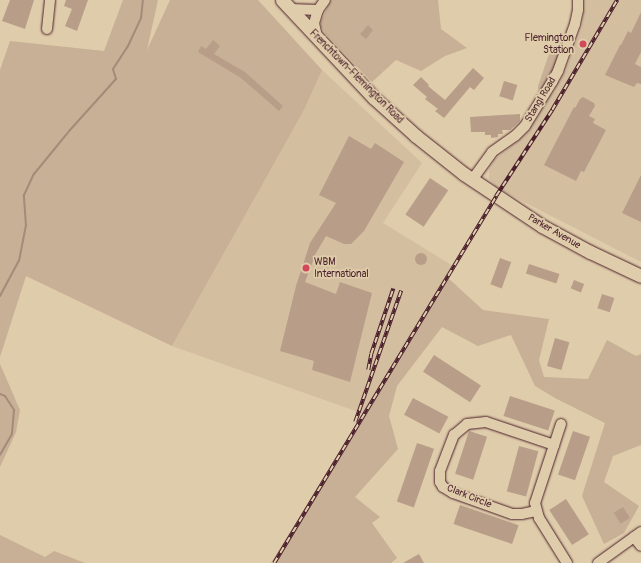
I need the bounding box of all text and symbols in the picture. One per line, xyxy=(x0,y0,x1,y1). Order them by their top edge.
street label: Frenchtown-Flemington Road xyxy=(307,28,405,126)
place label: Flemington Station xyxy=(525,32,574,56)
marker: Flemington Station xyxy=(577,38,589,50)
street label: Stangl Road xyxy=(523,75,559,125)
street label: Parker Avenue xyxy=(525,212,583,252)
place label: WBM International xyxy=(314,256,369,280)
marker: WBM International xyxy=(301,263,311,273)
street label: Clark Circle xyxy=(445,483,493,511)

